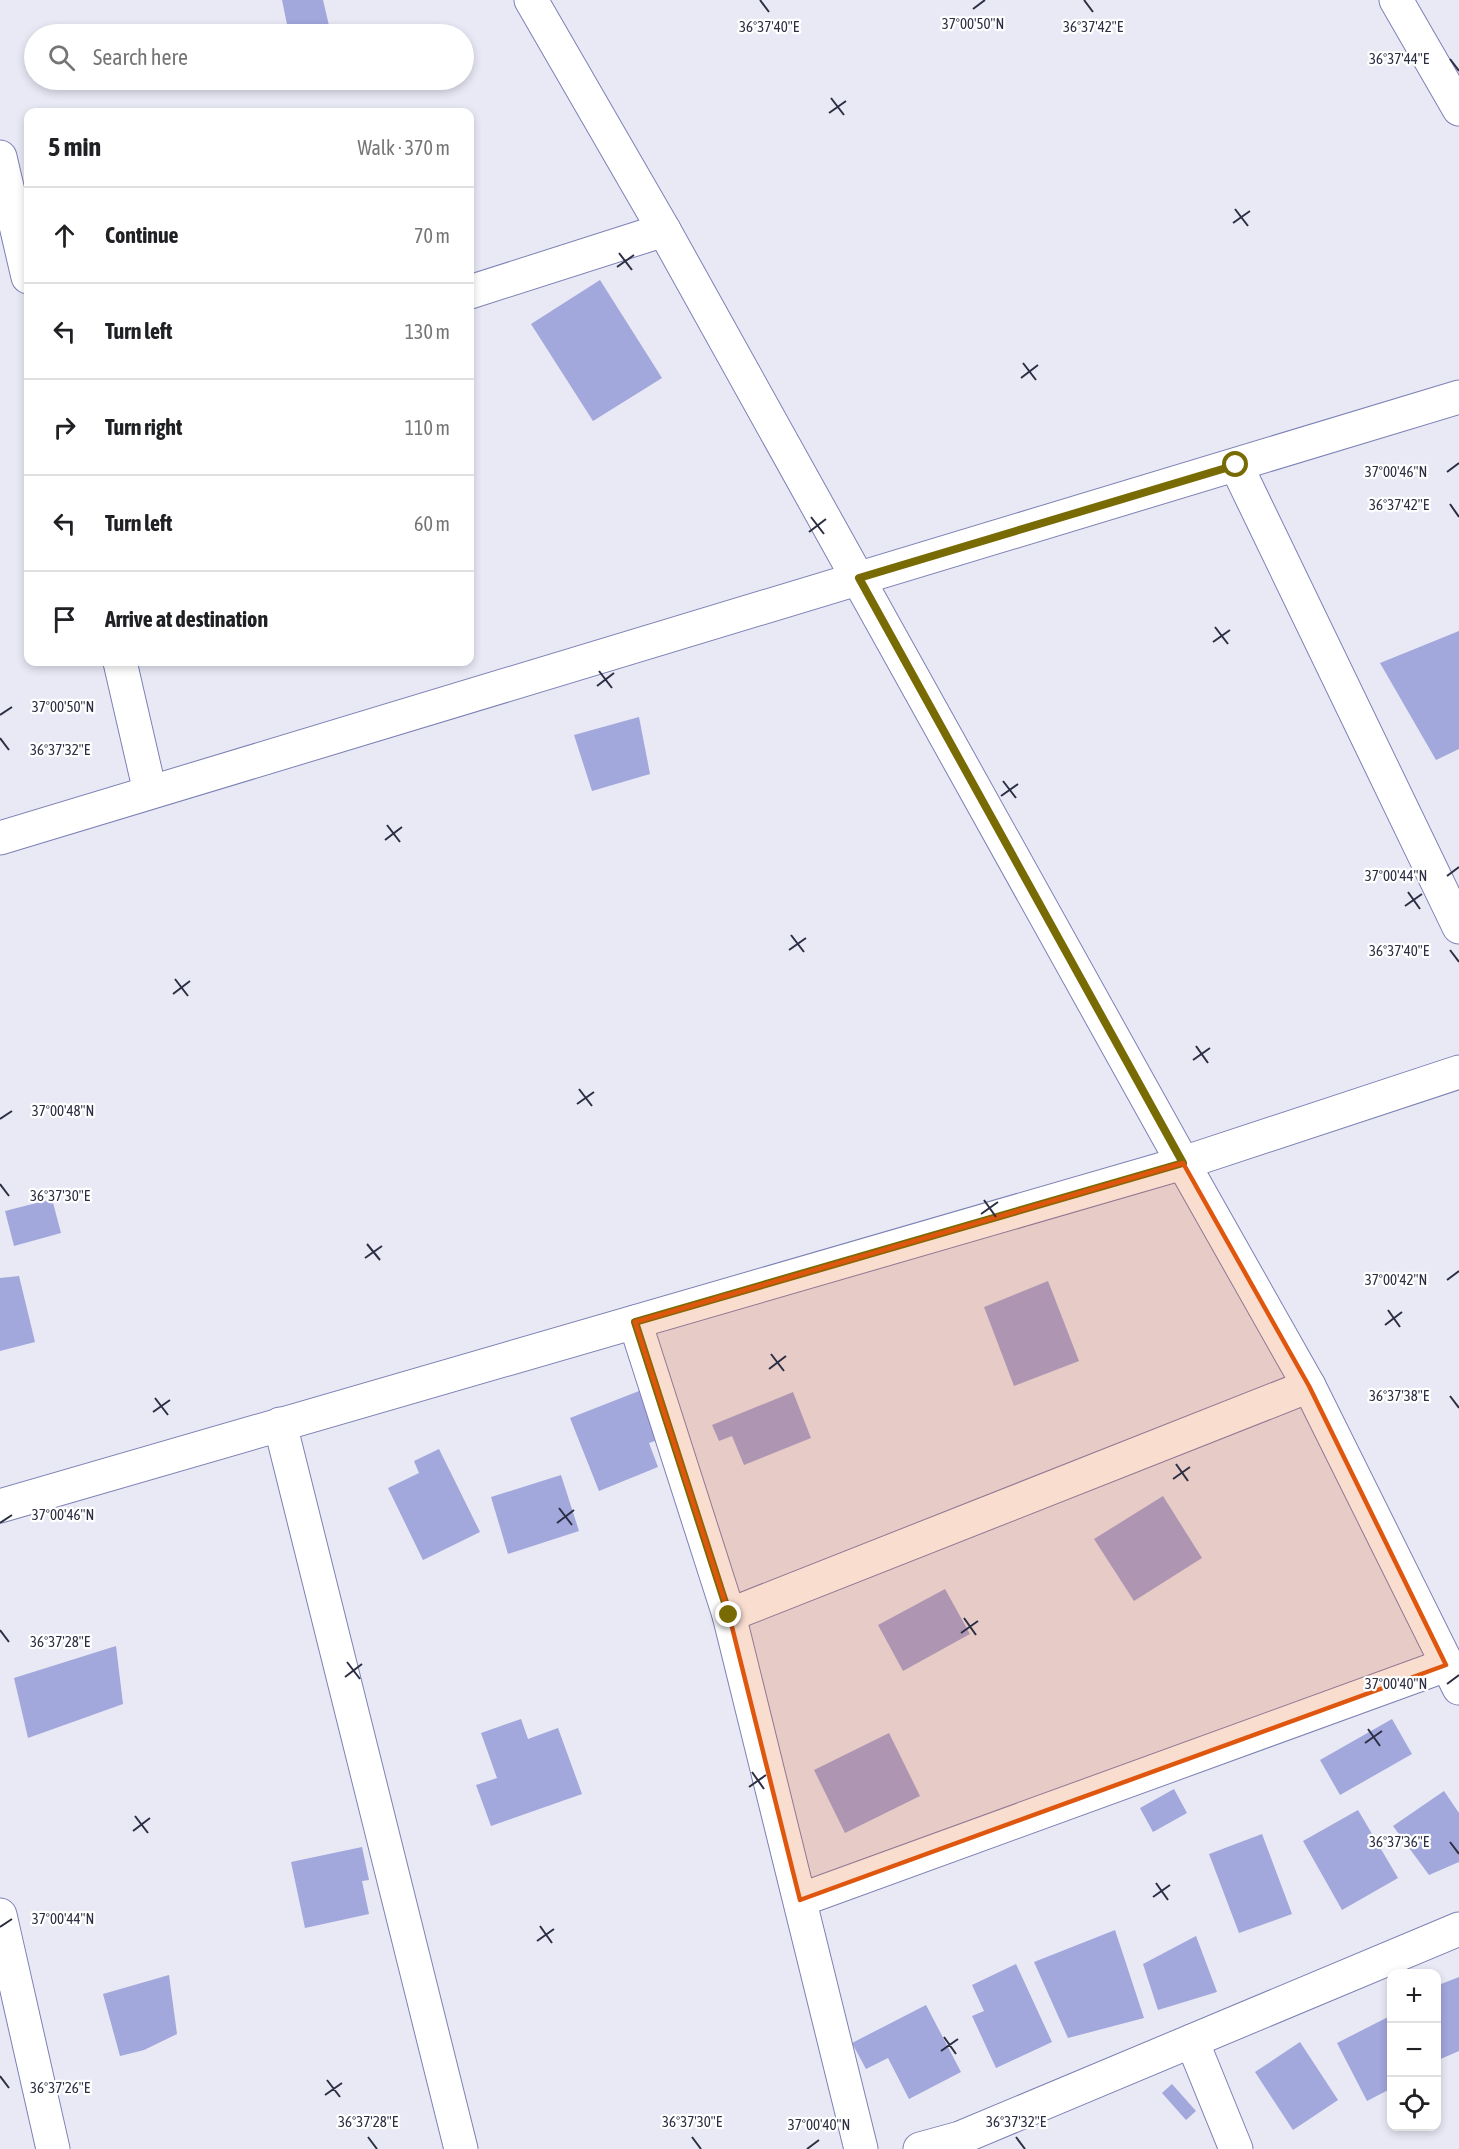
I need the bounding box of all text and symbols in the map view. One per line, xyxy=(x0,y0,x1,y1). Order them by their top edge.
text: 37°00'50"N xyxy=(942,15,1004,32)
text: 36°37'40"E xyxy=(739,18,800,35)
text: 36°37'42"E xyxy=(1063,18,1124,35)
search box xyxy=(24,24,474,90)
icon: search xyxy=(45,41,78,74)
text: Search here xyxy=(93,44,188,70)
text: 36°37'44"E xyxy=(1369,50,1430,67)
text: 5 min xyxy=(48,132,101,162)
text: Walk · 370 m xyxy=(358,136,450,159)
icon: ahead xyxy=(48,219,81,252)
text: Continue xyxy=(105,222,179,248)
text: 70 m xyxy=(414,224,450,247)
icon: left xyxy=(48,315,81,348)
text: Turn left xyxy=(105,318,172,344)
text: 130 m xyxy=(405,320,450,343)
icon: right xyxy=(48,411,81,444)
text: Turn right xyxy=(105,414,182,440)
text: 110 m xyxy=(405,416,450,439)
route start xyxy=(1222,451,1248,477)
text: 37°00'46"N xyxy=(1365,463,1427,480)
text: 36°37'42"E xyxy=(1369,496,1430,513)
icon: left xyxy=(48,507,81,540)
text: Turn left xyxy=(105,510,172,536)
text: 60 m xyxy=(414,512,450,535)
icon: arrive xyxy=(48,603,81,636)
text: Arrive at destination xyxy=(105,606,268,632)
text: 37°00'50"N xyxy=(32,698,94,715)
text: 36°37'32"E xyxy=(30,741,91,758)
text: 37°00'44"N xyxy=(1365,867,1427,884)
text: 36°37'40"E xyxy=(1369,942,1430,959)
text: 37°00'48"N xyxy=(32,1102,94,1119)
text: 36°37'30"E xyxy=(30,1187,91,1204)
text: 37°00'42"N xyxy=(1365,1271,1427,1288)
text: 36°37'38"E xyxy=(1369,1387,1430,1404)
text: 37°00'46"N xyxy=(32,1506,94,1523)
route end xyxy=(715,1601,741,1627)
text: 36°37'28"E xyxy=(30,1633,91,1650)
text: 37°00'40"N xyxy=(1365,1675,1427,1692)
text: 36°37'36"E xyxy=(1369,1833,1430,1850)
text: 37°00'44"N xyxy=(32,1910,94,1927)
map controls xyxy=(1387,1969,1441,2131)
button: + xyxy=(1387,1969,1441,2023)
button: − xyxy=(1387,2023,1441,2077)
button: locate xyxy=(1387,2077,1441,2131)
text: 36°37'26"E xyxy=(30,2079,91,2096)
text: 36°37'28"E xyxy=(338,2113,399,2130)
text: 36°37'30"E xyxy=(662,2113,723,2130)
text: 36°37'32"E xyxy=(986,2113,1047,2130)
text: 37°00'40"N xyxy=(788,2116,850,2133)

